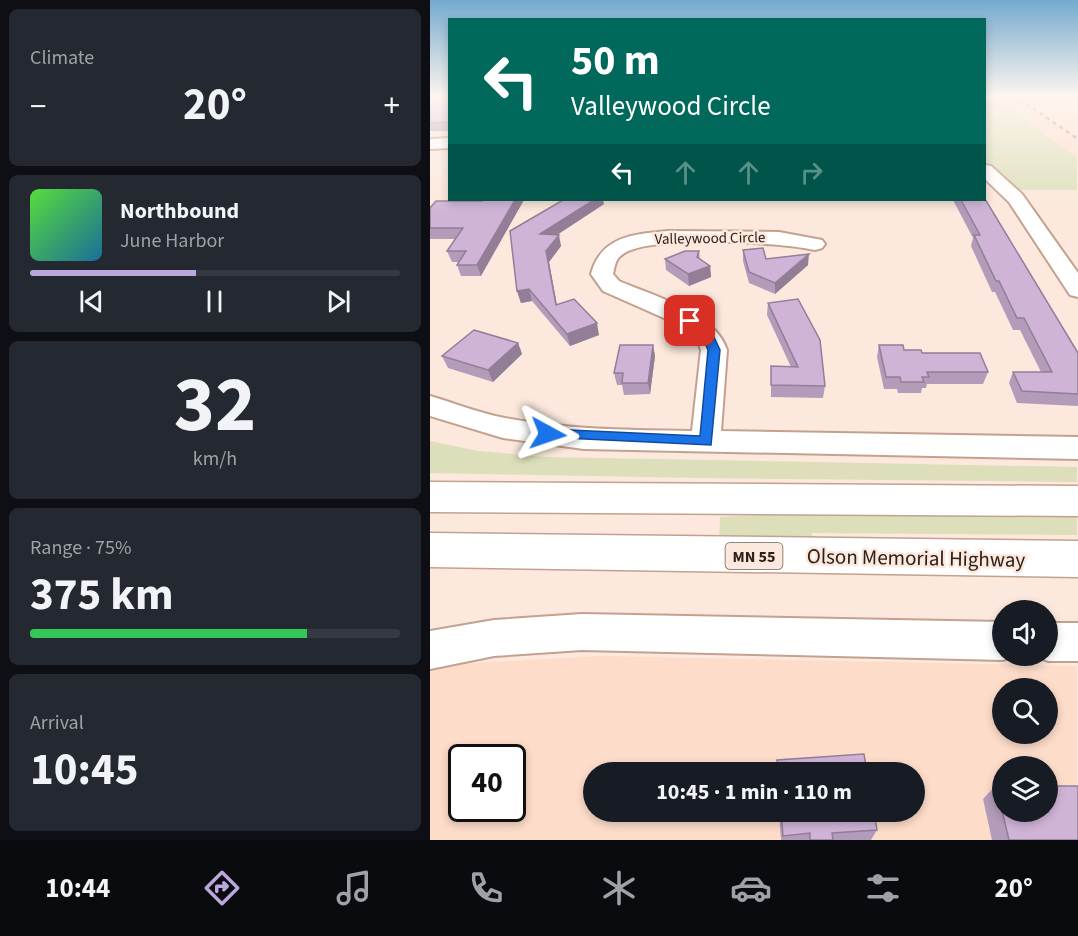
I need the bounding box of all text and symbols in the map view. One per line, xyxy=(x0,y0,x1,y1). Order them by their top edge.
text: 50 m xyxy=(571,31,660,91)
icon: left xyxy=(472,42,550,120)
text: Climate xyxy=(30,44,94,72)
text: 20° xyxy=(183,73,247,137)
text: − xyxy=(30,83,46,130)
text: + xyxy=(384,83,400,130)
text: Valleywood Circle xyxy=(571,87,771,126)
icon: left xyxy=(606,156,639,189)
icon: ahead xyxy=(669,156,702,189)
icon: ahead xyxy=(732,156,765,189)
icon: right xyxy=(795,156,828,189)
text: Northbound xyxy=(120,195,239,227)
text: June Harbor xyxy=(120,227,224,255)
street label: Valleywood Circle xyxy=(654,227,766,250)
icon: previous xyxy=(75,285,108,318)
icon: pause xyxy=(198,285,231,318)
icon: next xyxy=(322,285,355,318)
pin xyxy=(664,295,715,346)
icon: arrive xyxy=(673,304,706,337)
text: 32 xyxy=(174,350,256,461)
position arrow xyxy=(516,402,580,466)
text: km/h xyxy=(193,445,237,473)
text: Range · 75% xyxy=(30,534,131,562)
street label: Olson Memorial Highway xyxy=(807,541,1026,575)
road number: MN 55 xyxy=(726,543,782,569)
text: 375 km xyxy=(30,563,174,627)
map controls xyxy=(992,600,1058,822)
button: sound xyxy=(992,600,1058,666)
button: search xyxy=(992,678,1058,744)
text: Arrival xyxy=(30,709,84,737)
text: 10:45 xyxy=(30,738,139,802)
speed limit sign: 40 xyxy=(448,744,526,822)
button: layers xyxy=(992,756,1058,822)
text: 10:45 · 1 min · 110 m xyxy=(656,776,852,808)
icon: directions xyxy=(201,867,243,909)
icon: music xyxy=(333,867,375,909)
icon: phone xyxy=(465,867,507,909)
icon: climate xyxy=(598,867,640,909)
icon: car xyxy=(730,867,772,909)
icon: filters xyxy=(862,867,904,909)
text: 10:44 xyxy=(45,869,110,908)
text: 20° xyxy=(994,869,1033,908)

